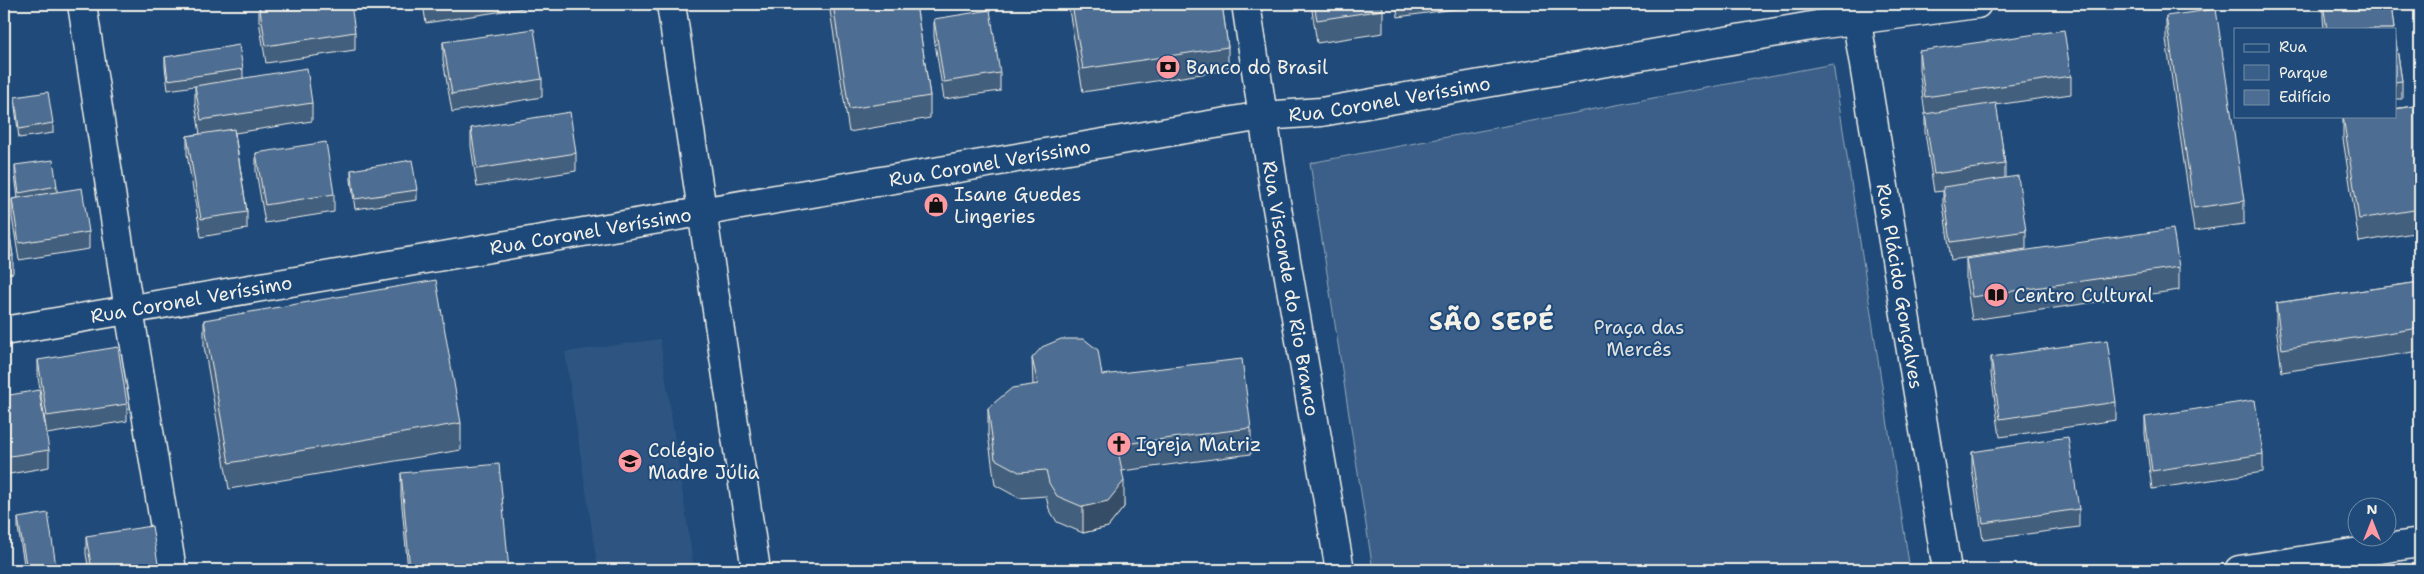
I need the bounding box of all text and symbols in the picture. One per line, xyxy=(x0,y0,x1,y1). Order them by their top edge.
legend xyxy=(2234,28,2396,118)
text: Rua xyxy=(2279,37,2308,57)
bank icon: Banco do Brasil xyxy=(1155,54,1181,80)
place label: Banco do Brasil xyxy=(1186,55,1328,80)
text: Parque xyxy=(2279,63,2328,83)
street label: Rua Coronel Veríssimo xyxy=(1288,71,1492,127)
text: Edifício xyxy=(2279,87,2331,107)
street label: Rua Coronel Veríssimo xyxy=(887,134,1093,193)
street label: Rua Visconde do Rio Branco xyxy=(1257,159,1325,418)
place label: Isane Guedes Lingeries xyxy=(954,182,1081,229)
street label: Rua Plácido Gonçalves xyxy=(1871,182,1929,391)
shop icon: Isane Guedes Lingeries xyxy=(923,192,949,218)
street label: Rua Coronel Veríssimo xyxy=(488,202,693,261)
street label: Rua Coronel Veríssimo xyxy=(89,270,294,329)
library icon: Centro Cultural xyxy=(1983,282,2009,308)
place label: Centro Cultural xyxy=(2014,283,2153,308)
district label: SÃO SEPÉ xyxy=(1429,304,1555,338)
park label: Praça das Mercês xyxy=(1594,315,1684,362)
church icon: Igreja Matriz xyxy=(1106,431,1132,457)
place label: Igreja Matriz xyxy=(1136,432,1261,457)
place label: Colégio Madre Júlia xyxy=(648,438,760,485)
school or university icon: Colégio Madre Júlia xyxy=(617,448,643,474)
north arrow xyxy=(2346,496,2396,546)
text: N xyxy=(2366,500,2378,518)

